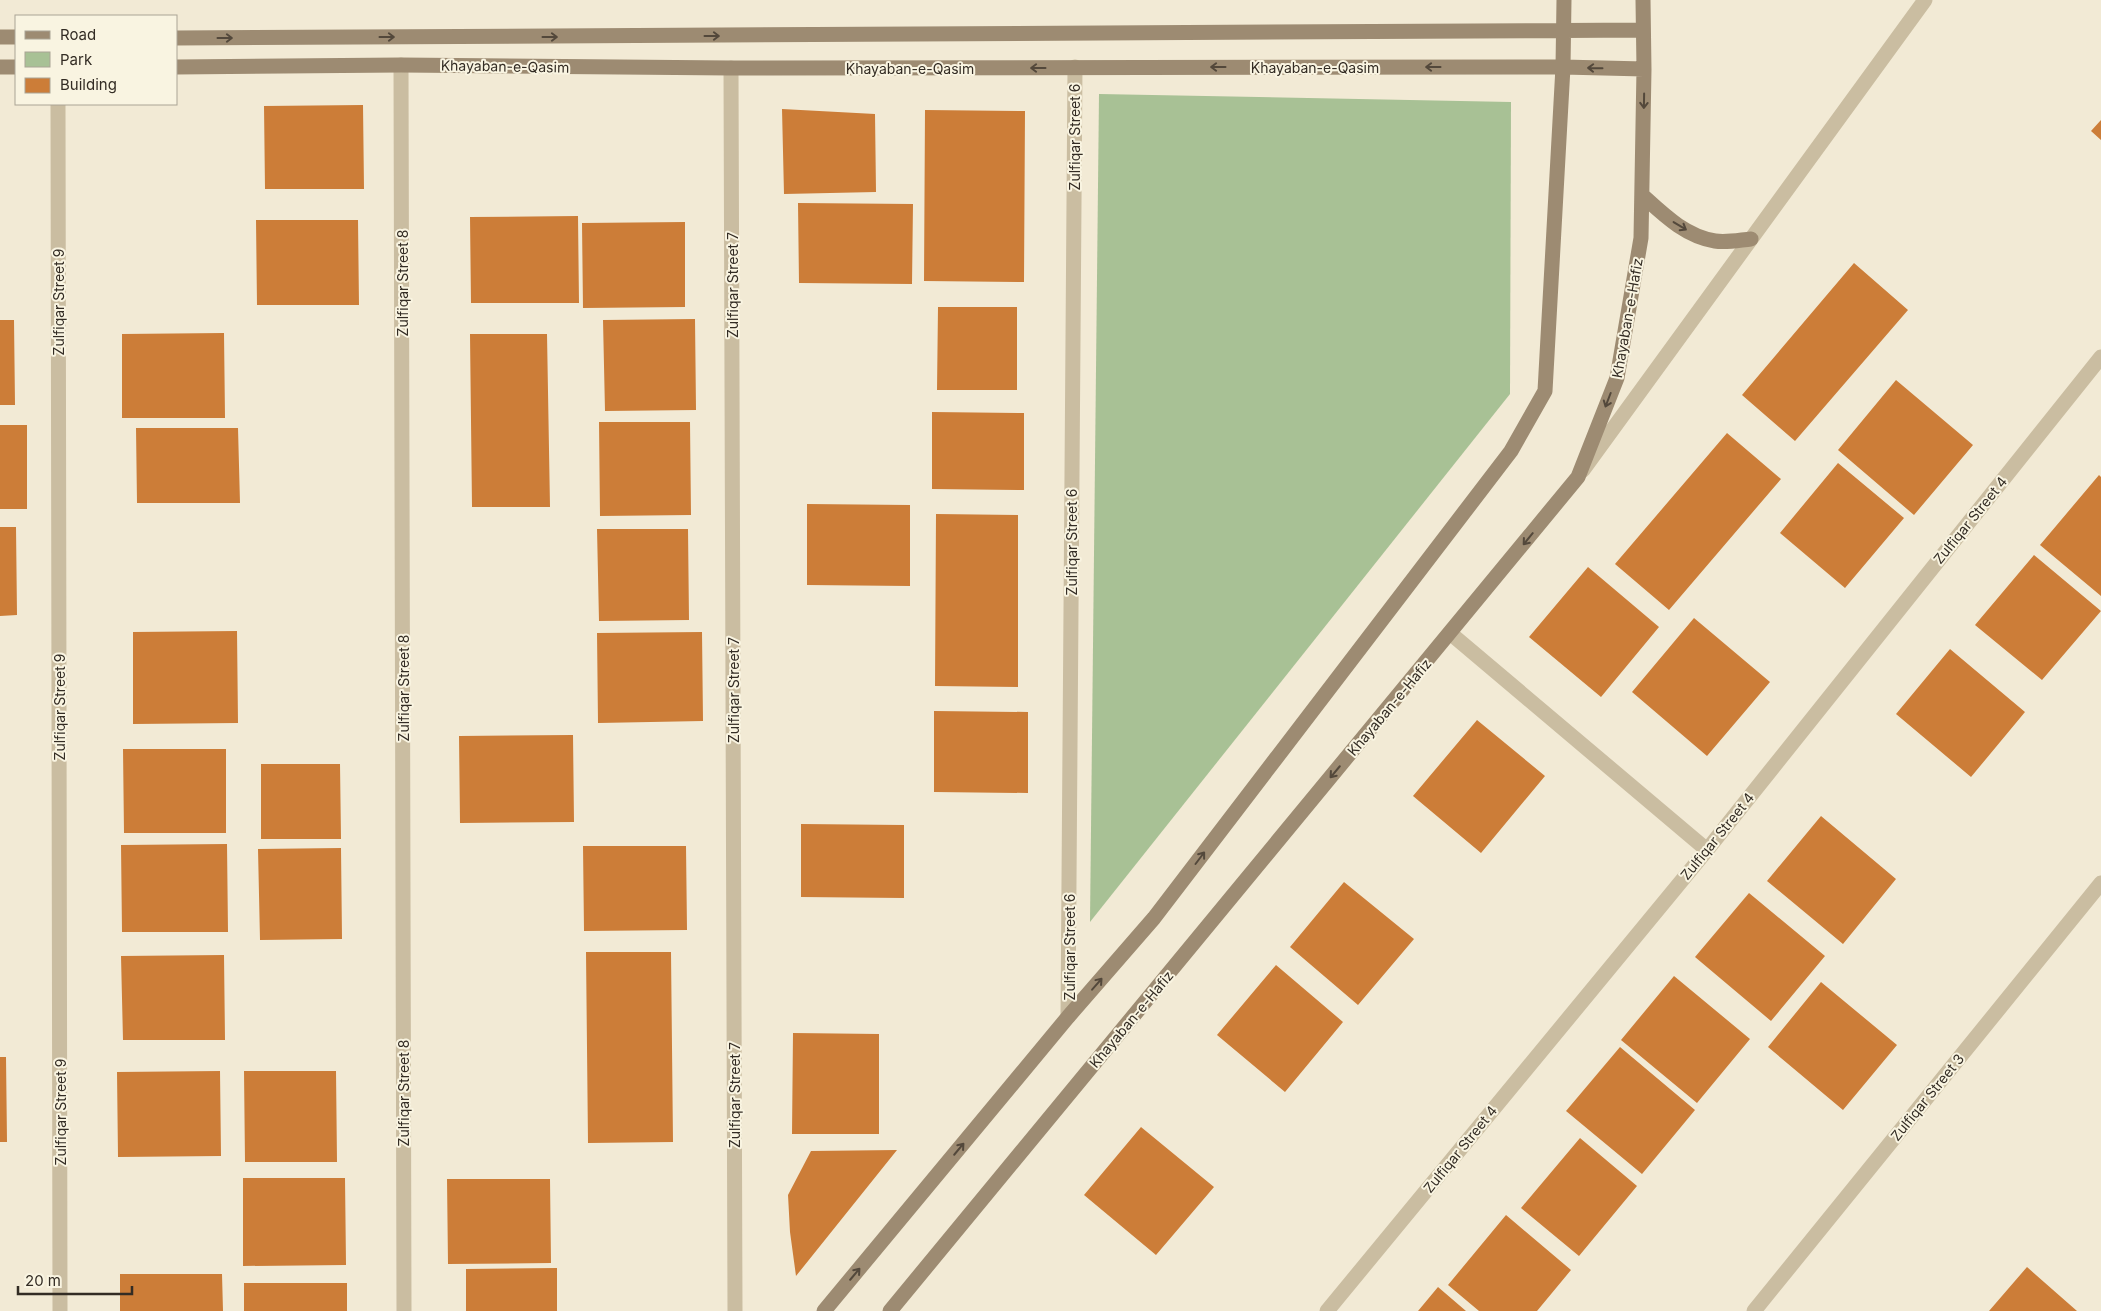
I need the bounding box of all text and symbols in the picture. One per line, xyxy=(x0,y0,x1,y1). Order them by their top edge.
legend xyxy=(15,15,178,105)
text: Road xyxy=(60,25,96,44)
one-way arrow xyxy=(704,31,720,41)
one-way arrow xyxy=(379,32,395,42)
one-way arrow xyxy=(542,32,558,42)
one-way arrow xyxy=(216,33,233,43)
text: Park xyxy=(60,50,93,69)
street label: Khayaban-e-Qasim xyxy=(441,56,569,76)
street label: Khayaban-e-Qasim xyxy=(1251,59,1379,76)
street label: Khayaban-e-Qasim xyxy=(846,60,974,77)
one-way arrow xyxy=(1210,62,1226,72)
one-way arrow xyxy=(1425,62,1442,72)
one-way arrow xyxy=(1030,63,1046,73)
one-way arrow xyxy=(1588,63,1604,73)
text: Building xyxy=(60,75,117,94)
street label: Zulfiqar Street 6 xyxy=(1066,84,1083,190)
one-way arrow xyxy=(1639,93,1648,109)
one-way arrow xyxy=(1672,222,1686,232)
street label: Zulfiqar Street 8 xyxy=(394,230,411,336)
street label: Zulfiqar Street 7 xyxy=(724,232,741,338)
street label: Zulfiqar Street 9 xyxy=(50,249,67,355)
street label: Khayaban-e-Hafiz xyxy=(1608,257,1646,379)
one-way arrow xyxy=(1603,392,1613,407)
street label: Zulfiqar Street 4 xyxy=(1930,473,2010,567)
street label: Zulfiqar Street 6 xyxy=(1063,489,1080,595)
one-way arrow xyxy=(1522,532,1533,545)
street label: Zulfiqar Street 8 xyxy=(395,635,412,741)
street label: Zulfiqar Street 7 xyxy=(725,637,742,743)
street label: Zulfiqar Street 9 xyxy=(51,654,68,760)
street label: Khayaban-e-Hafiz xyxy=(1343,655,1435,759)
one-way arrow xyxy=(1330,765,1341,778)
street label: Zulfiqar Street 4 xyxy=(1677,789,1757,883)
one-way arrow xyxy=(1194,852,1205,865)
street label: Zulfiqar Street 6 xyxy=(1061,894,1078,1000)
street label: Khayaban-e-Hafiz xyxy=(1085,967,1177,1071)
one-way arrow xyxy=(1091,977,1103,990)
street label: Zulfiqar Street 8 xyxy=(395,1040,412,1146)
street label: Zulfiqar Street 7 xyxy=(726,1042,743,1148)
street label: Zulfiqar Street 3 xyxy=(1887,1050,1967,1144)
street label: Zulfiqar Street 9 xyxy=(52,1059,69,1165)
street label: Zulfiqar Street 4 xyxy=(1420,1102,1500,1196)
one-way arrow xyxy=(953,1142,964,1155)
scale bar xyxy=(18,1264,131,1296)
one-way arrow xyxy=(849,1267,860,1280)
text: 20 m xyxy=(25,1271,61,1290)

